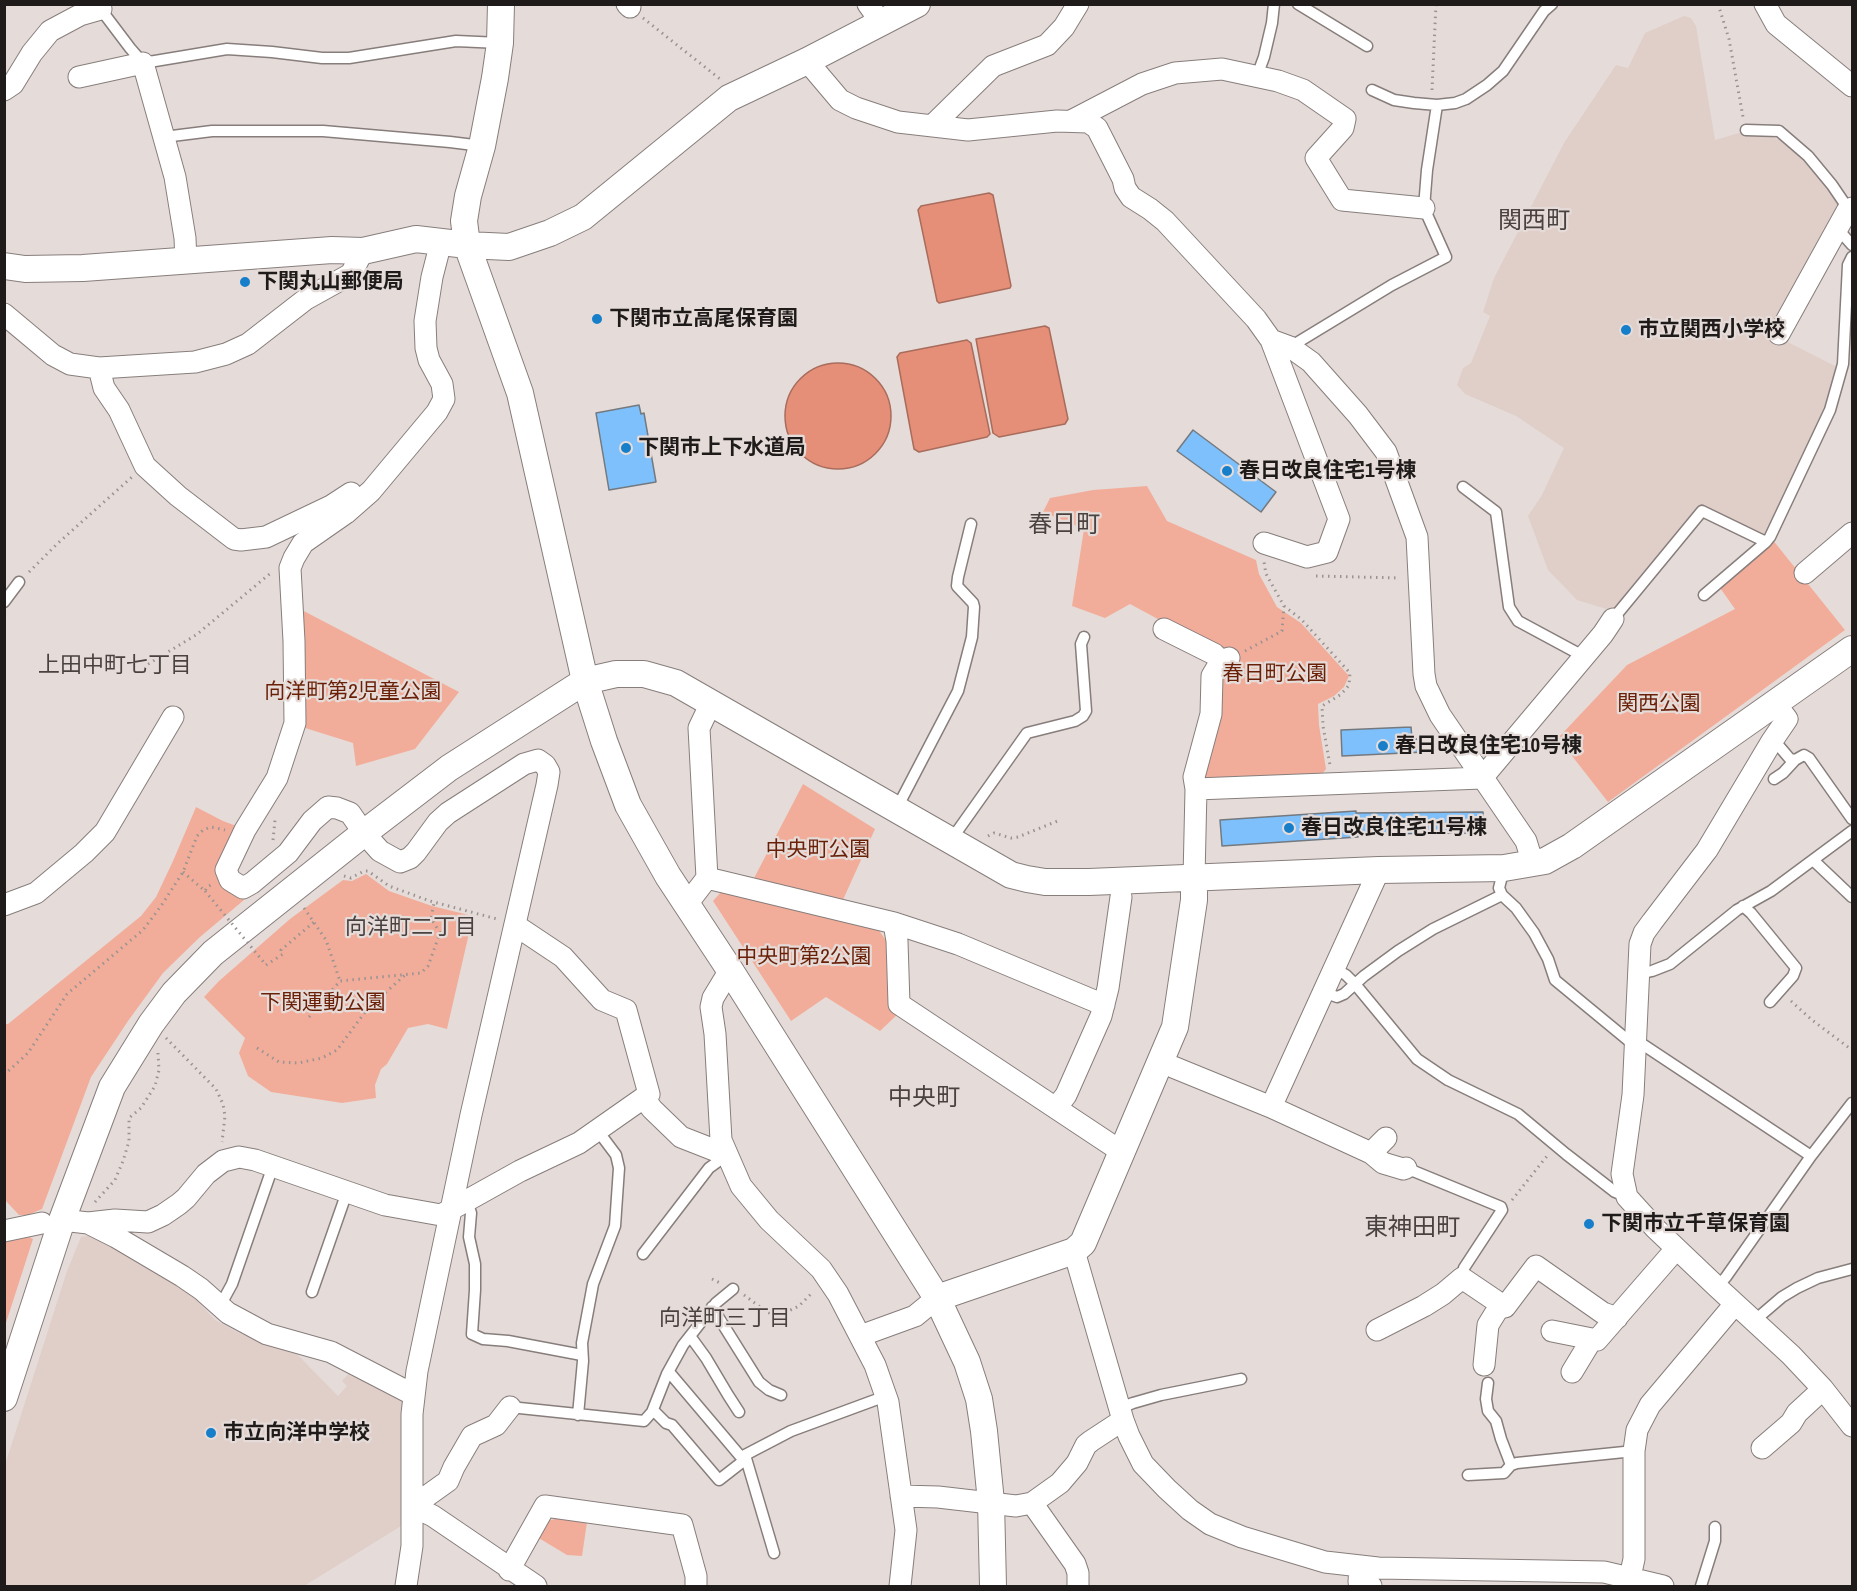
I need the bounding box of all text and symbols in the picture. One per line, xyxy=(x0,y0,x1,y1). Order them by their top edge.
district label: 関西町 xyxy=(1498,208,1570,236)
place label: 下関丸山郵便局 xyxy=(257,269,404,295)
marker: 下関丸山郵便局 xyxy=(238,275,252,289)
place label: 下関市立高尾保育園 xyxy=(609,306,798,332)
marker: 下関市立高尾保育園 xyxy=(590,312,604,326)
place label: 市立関西小学校 xyxy=(1638,317,1785,343)
marker: 市立関西小学校 xyxy=(1619,323,1633,337)
place label: 下関市上下水道局 xyxy=(638,435,806,461)
marker: 下関市上下水道局 xyxy=(619,441,633,455)
place label: 春日改良住宅1号棟 xyxy=(1239,458,1417,484)
marker: 春日改良住宅1号棟 xyxy=(1220,464,1234,478)
district label: 春日町 xyxy=(1028,512,1100,540)
district label: 上田中町七丁目 xyxy=(38,653,192,679)
park label: 春日町公園 xyxy=(1223,661,1327,687)
park label: 向洋町第2児童公園 xyxy=(264,679,442,705)
park label: 関西公園 xyxy=(1617,691,1701,717)
place label: 春日改良住宅10号棟 xyxy=(1395,733,1582,759)
marker: 春日改良住宅10号棟 xyxy=(1376,739,1390,753)
place label: 春日改良住宅11号棟 xyxy=(1301,815,1487,841)
marker: 春日改良住宅11号棟 xyxy=(1282,821,1296,835)
park label: 中央町公園 xyxy=(766,837,870,863)
district label: 向洋町二丁目 xyxy=(345,915,477,941)
park label: 中央町第2公園 xyxy=(736,944,872,970)
park label: 下関運動公園 xyxy=(260,990,386,1016)
district label: 中央町 xyxy=(888,1085,960,1113)
place label: 下関市立千草保育園 xyxy=(1601,1211,1790,1237)
district label: 東神田町 xyxy=(1364,1215,1460,1243)
marker: 下関市立千草保育園 xyxy=(1582,1217,1596,1231)
district label: 向洋町三丁目 xyxy=(659,1306,791,1332)
place label: 市立向洋中学校 xyxy=(223,1420,370,1446)
marker: 市立向洋中学校 xyxy=(204,1426,218,1440)

